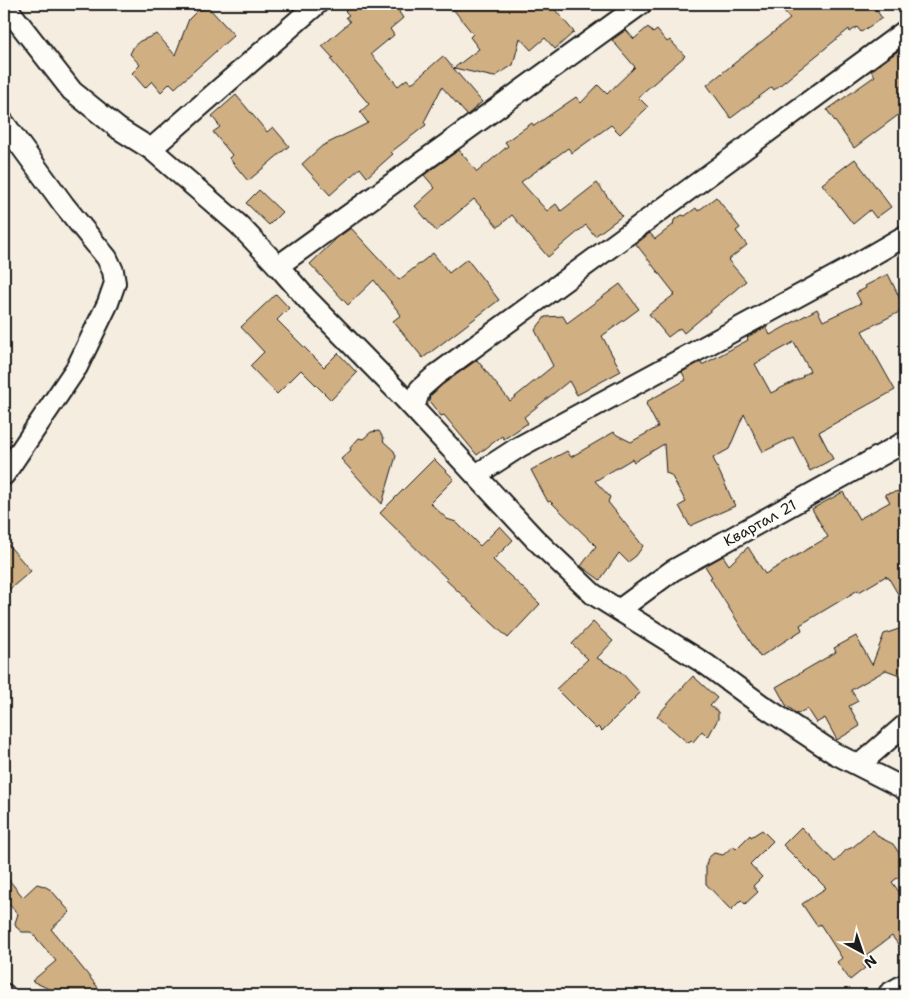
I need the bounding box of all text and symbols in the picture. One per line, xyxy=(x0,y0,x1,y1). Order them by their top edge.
street label: Квартал 21 xyxy=(720,495,800,551)
north arrow xyxy=(836,926,886,976)
text: N xyxy=(860,951,880,972)

